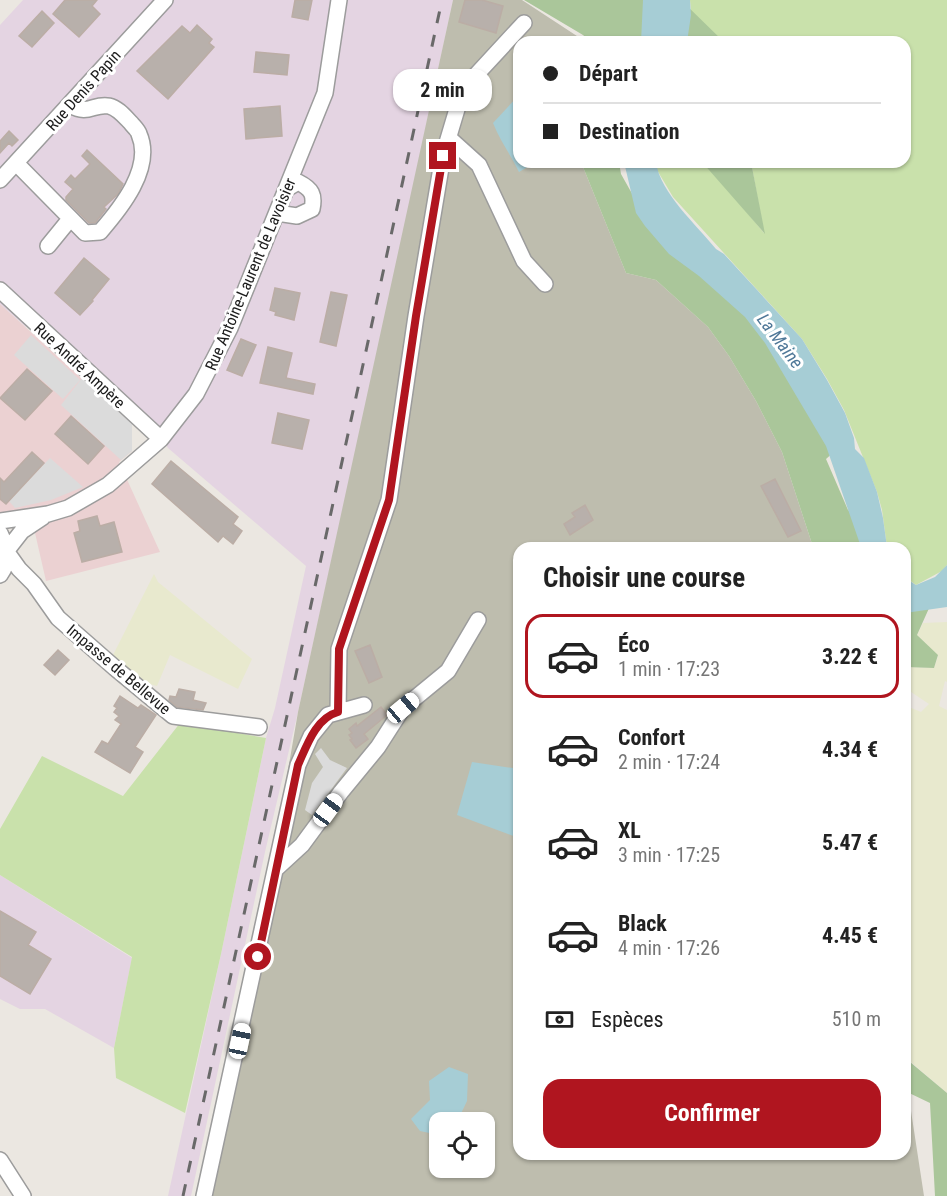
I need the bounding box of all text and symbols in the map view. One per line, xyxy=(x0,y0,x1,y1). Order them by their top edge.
street label: Rue Denis Papin xyxy=(42,46,125,135)
text: Départ xyxy=(579,61,638,86)
callout: 2 min xyxy=(394,69,492,111)
text: 2 min xyxy=(420,78,465,102)
text: Destination xyxy=(579,119,680,144)
route end xyxy=(429,142,456,169)
street label: Rue Antoine-Laurent de Lavoisier xyxy=(201,175,300,373)
water label: La Maine xyxy=(753,309,808,372)
street label: Rue André Ampère xyxy=(30,318,129,412)
text: Choisir une course xyxy=(543,562,745,594)
street label: Impasse de Bellevue xyxy=(63,620,174,718)
icon: car xyxy=(546,629,600,683)
text: Éco xyxy=(618,632,650,657)
text: 3.22 € xyxy=(822,644,878,669)
text: 1 min · 17:23 xyxy=(618,657,720,681)
car xyxy=(383,690,423,726)
icon: car xyxy=(546,722,600,776)
text: Confort xyxy=(618,725,685,750)
text: 4.34 € xyxy=(822,737,878,762)
text: 2 min · 17:24 xyxy=(618,750,720,774)
car xyxy=(310,790,346,830)
icon: car xyxy=(546,815,600,869)
text: XL xyxy=(618,818,641,843)
text: 5.47 € xyxy=(822,830,878,855)
text: 3 min · 17:25 xyxy=(618,843,720,867)
icon: car xyxy=(546,908,600,962)
text: Black xyxy=(618,911,667,936)
text: 4.45 € xyxy=(822,923,878,948)
text: 4 min · 17:26 xyxy=(618,936,720,960)
route start xyxy=(244,943,271,970)
icon: cash xyxy=(543,1003,576,1036)
text: Espèces xyxy=(591,1007,664,1032)
text: 510 m xyxy=(832,1007,881,1031)
car xyxy=(227,1022,253,1060)
button: Confirmer xyxy=(543,1079,881,1148)
map controls xyxy=(429,1112,495,1178)
button: locate xyxy=(429,1112,495,1178)

